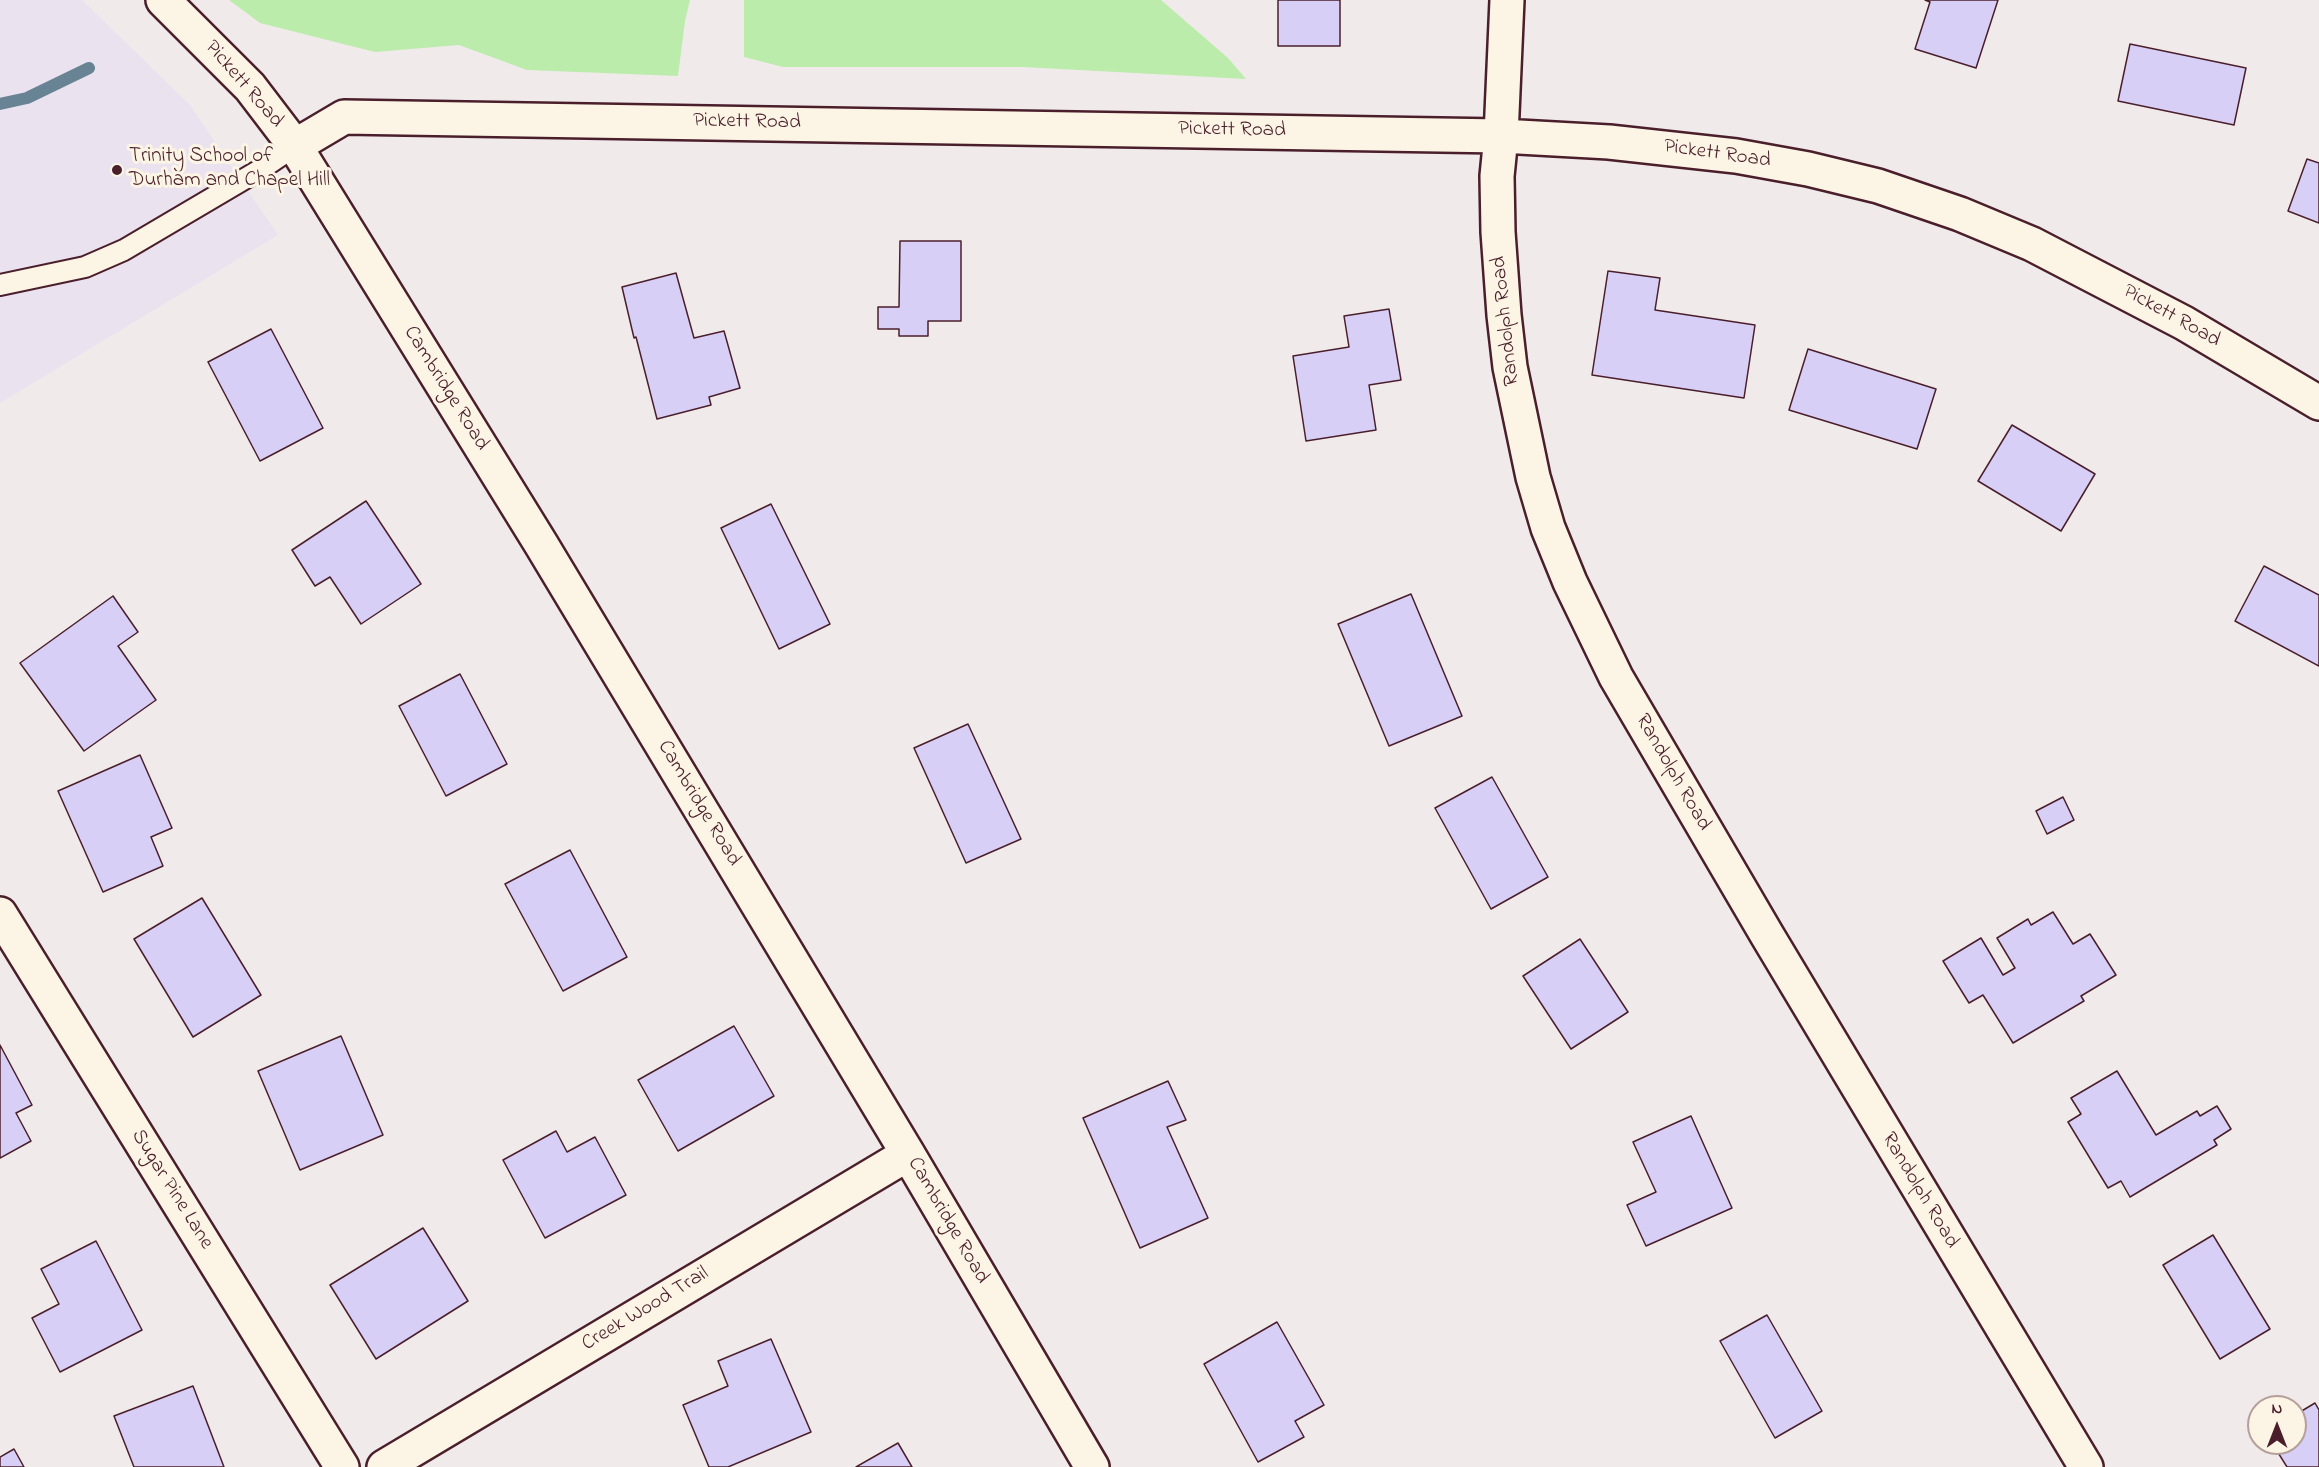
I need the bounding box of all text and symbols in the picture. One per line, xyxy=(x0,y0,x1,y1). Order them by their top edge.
street label: Pickett Road xyxy=(198,36,288,134)
street label: Pickett Road xyxy=(693,109,801,137)
street label: Pickett Road xyxy=(1178,117,1286,145)
street label: Pickett Road xyxy=(1662,135,1772,175)
place label: Trinity School of Durham and Chapel Hill xyxy=(129,145,330,195)
marker: Trinity School of Durham and Chapel Hill xyxy=(110,163,124,177)
street label: Randolph Road xyxy=(1488,255,1526,387)
street label: Pickett Road xyxy=(2118,280,2224,354)
street label: Cambridge Road xyxy=(397,322,493,456)
street label: Randolph Road xyxy=(1628,710,1716,836)
street label: Cambridge Road xyxy=(651,737,745,871)
street label: Sugar Pine Lane xyxy=(124,1125,218,1255)
street label: Randolph Road xyxy=(1875,1129,1963,1253)
street label: Cambridge Road xyxy=(901,1153,993,1289)
street label: Creek Wood Trail xyxy=(578,1262,714,1358)
north arrow xyxy=(2247,1395,2307,1455)
text: N xyxy=(2272,1397,2282,1421)

